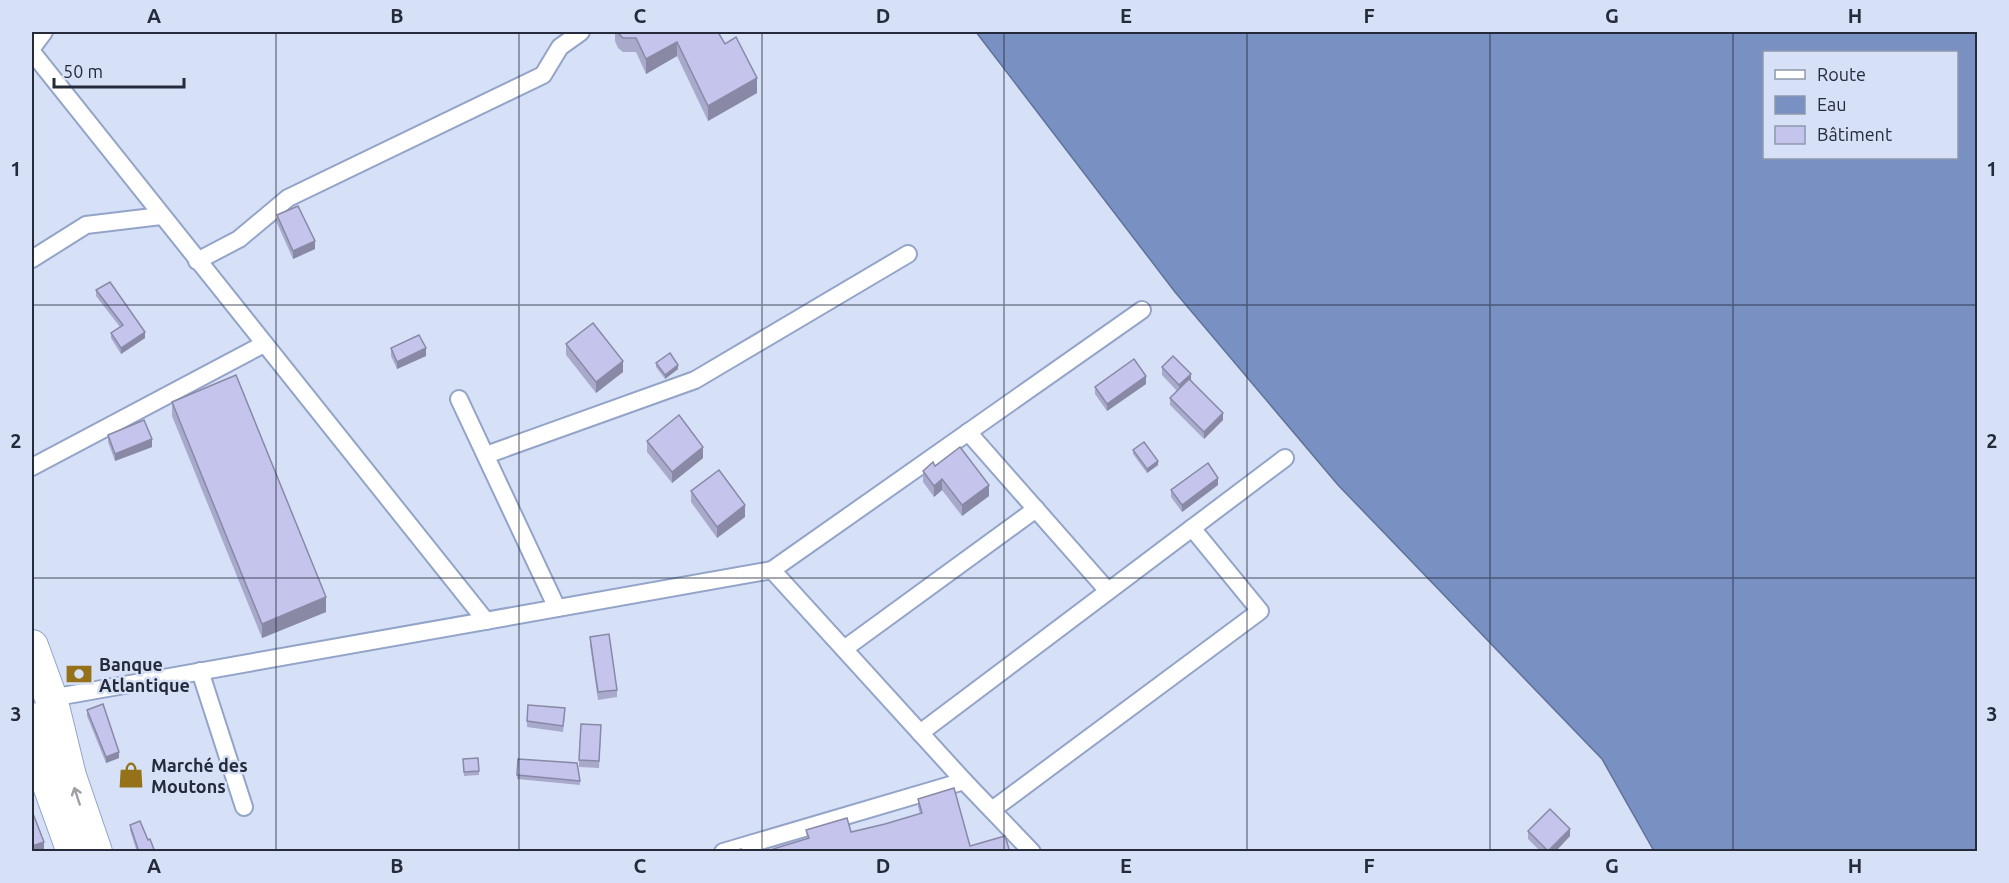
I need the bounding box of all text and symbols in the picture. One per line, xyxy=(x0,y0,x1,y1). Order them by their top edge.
text: A xyxy=(147,4,161,27)
text: B xyxy=(390,4,404,27)
text: C xyxy=(634,4,647,27)
text: D xyxy=(876,4,890,27)
text: E xyxy=(1120,4,1132,27)
text: F xyxy=(1363,4,1375,27)
text: G xyxy=(1605,4,1619,27)
text: H xyxy=(1848,4,1862,27)
scale bar xyxy=(54,51,184,89)
legend xyxy=(1763,51,1958,159)
text: 50 m xyxy=(63,61,103,81)
text: Route xyxy=(1817,64,1866,84)
text: Eau xyxy=(1817,94,1847,114)
text: Bâtiment xyxy=(1817,124,1892,144)
text: 1 xyxy=(10,157,22,180)
text: 1 xyxy=(1986,157,1998,180)
text: 2 xyxy=(10,429,22,452)
text: 2 xyxy=(1986,429,1998,452)
place label: Banque Atlantique xyxy=(99,654,190,695)
bank icon: Banque Atlantique xyxy=(64,659,94,689)
text: 3 xyxy=(10,702,22,725)
text: 3 xyxy=(1986,702,1998,725)
place label: Marché des Moutons xyxy=(151,755,248,796)
shop icon: Marché des Moutons xyxy=(116,760,146,790)
one-way arrow xyxy=(70,787,81,806)
text: A xyxy=(147,854,161,877)
text: B xyxy=(390,854,404,877)
text: C xyxy=(634,854,647,877)
text: D xyxy=(876,854,890,877)
text: E xyxy=(1120,854,1132,877)
text: F xyxy=(1363,854,1375,877)
text: G xyxy=(1605,854,1619,877)
text: H xyxy=(1848,854,1862,877)

